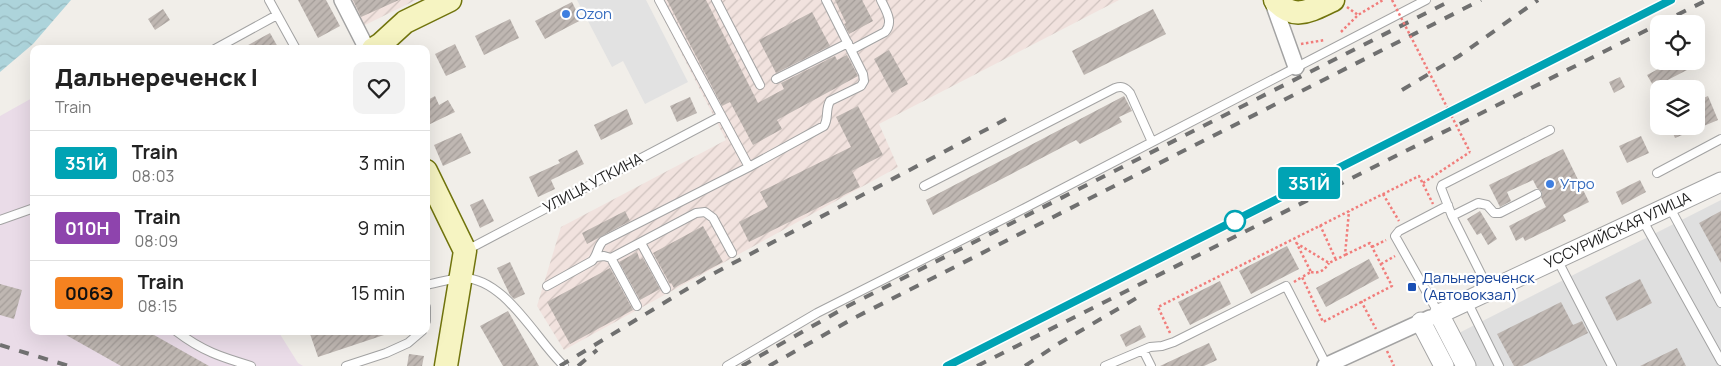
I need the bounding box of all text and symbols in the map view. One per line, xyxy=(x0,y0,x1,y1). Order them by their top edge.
place label: Ozon xyxy=(576,3,612,24)
marker: Ozon xyxy=(560,8,572,20)
map controls xyxy=(1650,15,1705,135)
button: locate xyxy=(1650,15,1705,70)
text: Дальнереченск I xyxy=(55,60,258,93)
button: heart xyxy=(353,62,405,114)
button: layers xyxy=(1650,80,1705,135)
text: Train xyxy=(55,96,91,118)
text: Train xyxy=(132,139,178,165)
street label: УЛИЦА УТКИНА xyxy=(539,147,647,218)
text: 3 min xyxy=(359,150,405,176)
text: 351Й xyxy=(65,151,107,175)
text: 08:03 xyxy=(132,165,174,187)
line badge: 351Й xyxy=(1274,167,1344,199)
text: 351Й xyxy=(1288,171,1330,195)
place label: Утро xyxy=(1560,173,1595,194)
marker: Утро xyxy=(1544,178,1556,190)
street label: УССУРИЙСКАЯ УЛИЦА xyxy=(1541,186,1695,273)
text: Train xyxy=(135,204,181,230)
unlabelled marker xyxy=(1224,210,1246,232)
text: 9 min xyxy=(358,215,405,241)
text: 010Н xyxy=(65,216,110,240)
text: 08:09 xyxy=(135,230,178,252)
place label: Дальнереченск (Автовокзал) xyxy=(1422,267,1535,305)
text: Train xyxy=(138,269,184,295)
text: 15 min xyxy=(351,280,405,306)
text: 006Э xyxy=(65,281,113,305)
marker: Дальнереченск (Автовокзал) xyxy=(1406,281,1418,293)
text: 08:15 xyxy=(138,295,177,317)

